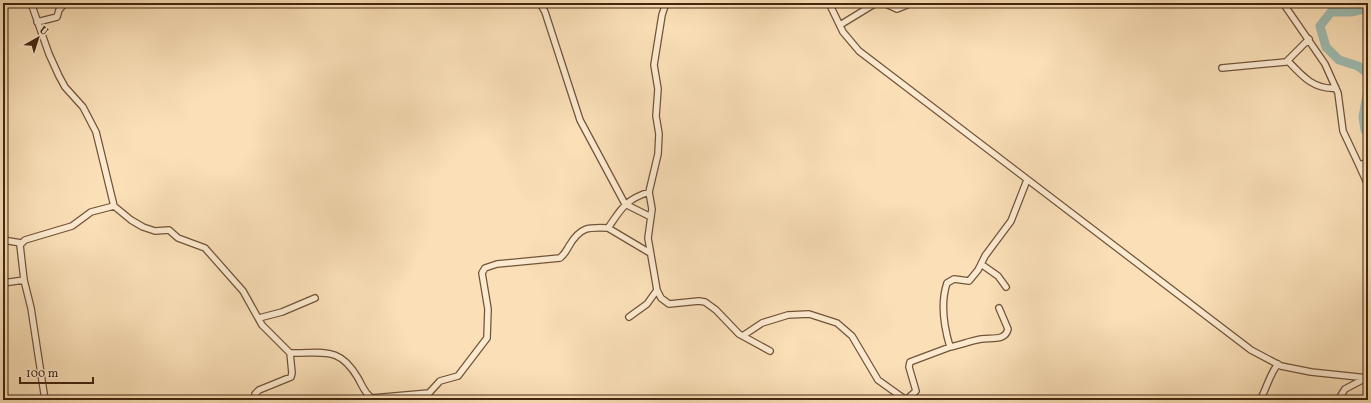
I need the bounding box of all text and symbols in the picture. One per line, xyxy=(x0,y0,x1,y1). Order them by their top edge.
north arrow xyxy=(18,18,58,58)
text: U xyxy=(36,23,51,40)
scale bar xyxy=(20,359,93,385)
text: 100 m xyxy=(26,366,59,382)

